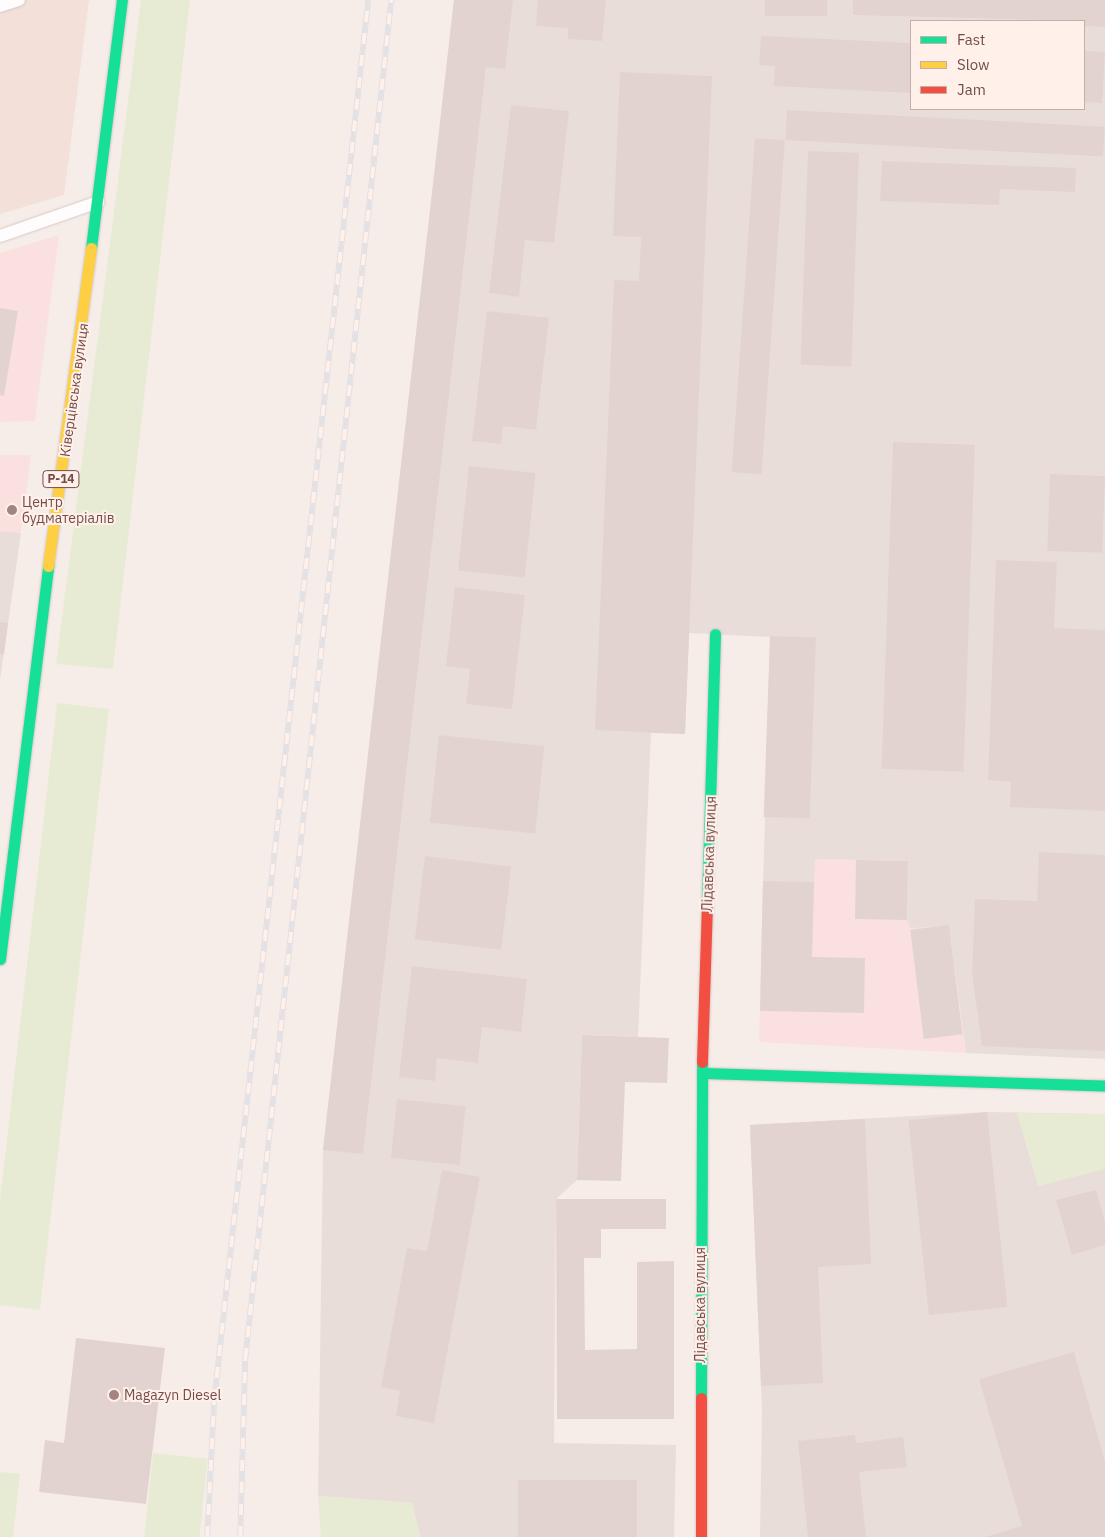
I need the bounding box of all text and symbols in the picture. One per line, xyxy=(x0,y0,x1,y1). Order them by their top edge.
legend xyxy=(910,20,1085,110)
text: Fast xyxy=(957,30,985,49)
text: Slow xyxy=(957,55,990,74)
text: Jam xyxy=(957,80,986,99)
street label: Ківерцівська вулиця xyxy=(56,322,92,458)
road number: Р-14 xyxy=(42,469,80,488)
place label: Центр будматеріалів xyxy=(22,494,114,526)
marker: Центр будматеріалів xyxy=(6,504,18,516)
street label: Лідавська вулиця xyxy=(699,796,719,912)
street label: Лідавська вулиця xyxy=(692,1247,708,1363)
place label: Magazyn Diesel xyxy=(124,1387,221,1403)
marker: Magazyn Diesel xyxy=(108,1389,120,1401)

